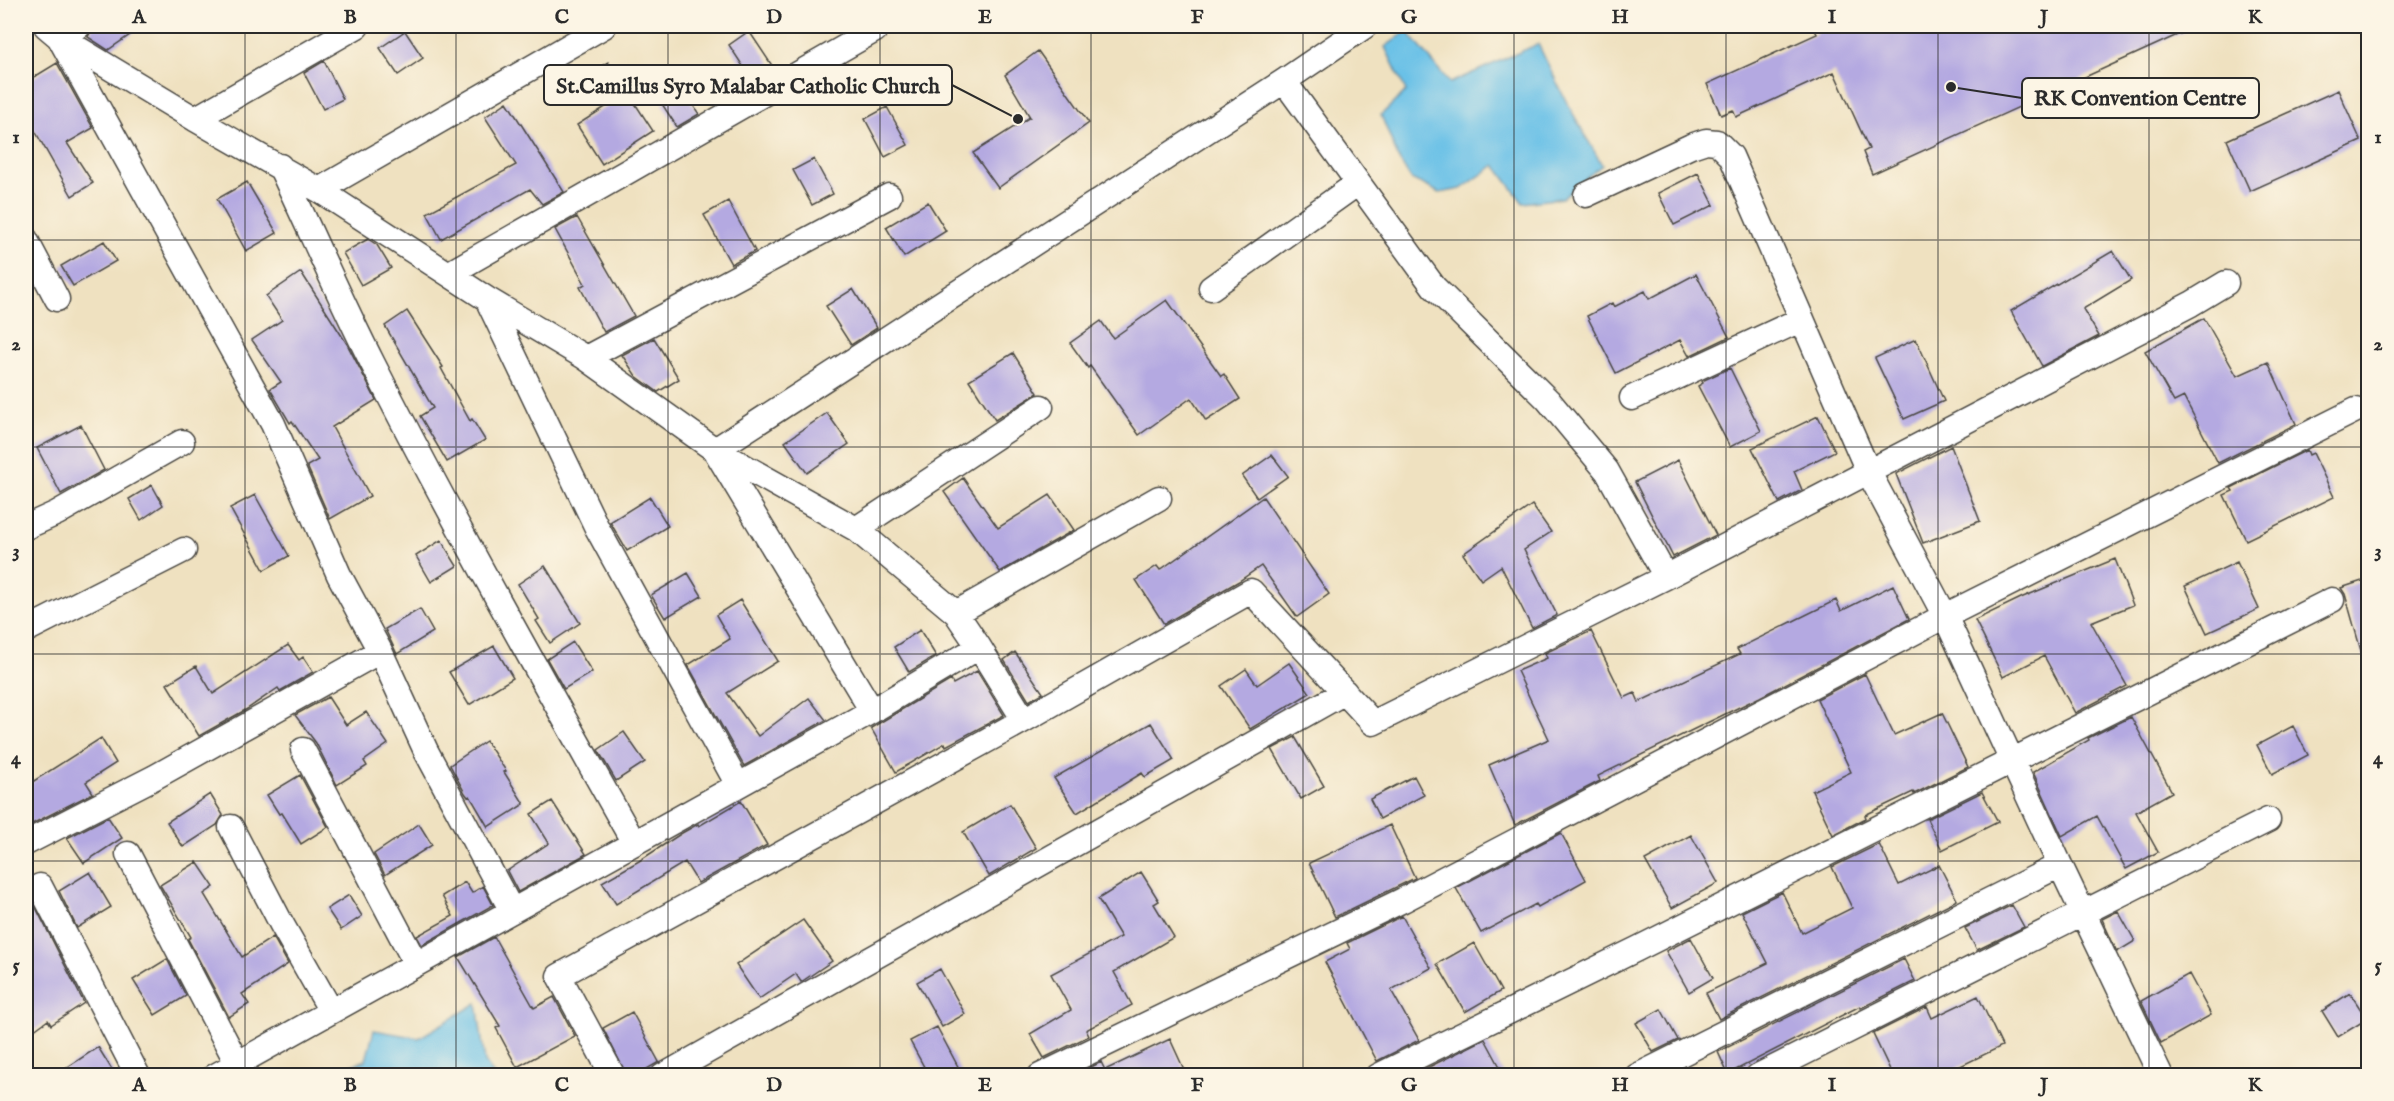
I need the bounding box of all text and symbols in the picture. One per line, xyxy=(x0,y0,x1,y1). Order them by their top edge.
text: A xyxy=(131,5,147,30)
text: B xyxy=(343,5,357,30)
text: C xyxy=(555,5,569,30)
text: D xyxy=(766,5,782,30)
text: E xyxy=(978,5,992,30)
text: F xyxy=(1191,5,1204,30)
text: G xyxy=(1401,5,1418,30)
text: H xyxy=(1611,5,1629,30)
text: I xyxy=(1828,5,1837,30)
text: J xyxy=(2037,5,2049,30)
text: K xyxy=(2248,5,2264,30)
callout: St.Camillus Syro Malabar Catholic Church xyxy=(544,65,952,105)
text: St.Camillus Syro Malabar Catholic Church xyxy=(556,73,940,101)
callout: RK Convention Centre xyxy=(2022,78,2259,118)
text: RK Convention Centre xyxy=(2034,85,2246,113)
text: 1 xyxy=(12,125,20,150)
text: 1 xyxy=(2374,125,2382,150)
text: 2 xyxy=(11,332,21,357)
text: 2 xyxy=(2373,332,2383,357)
text: 3 xyxy=(12,539,20,564)
text: 3 xyxy=(2374,539,2382,564)
text: 4 xyxy=(11,746,22,771)
text: 4 xyxy=(2373,746,2384,771)
text: 5 xyxy=(12,953,20,978)
text: 5 xyxy=(2374,953,2382,978)
text: A xyxy=(131,1073,147,1098)
text: B xyxy=(343,1073,357,1098)
text: C xyxy=(555,1073,569,1098)
text: D xyxy=(766,1073,782,1098)
text: E xyxy=(978,1073,992,1098)
text: F xyxy=(1191,1073,1204,1098)
text: G xyxy=(1401,1073,1418,1098)
text: H xyxy=(1611,1073,1629,1098)
text: I xyxy=(1828,1073,1837,1098)
text: J xyxy=(2037,1073,2049,1098)
text: K xyxy=(2248,1073,2264,1098)

